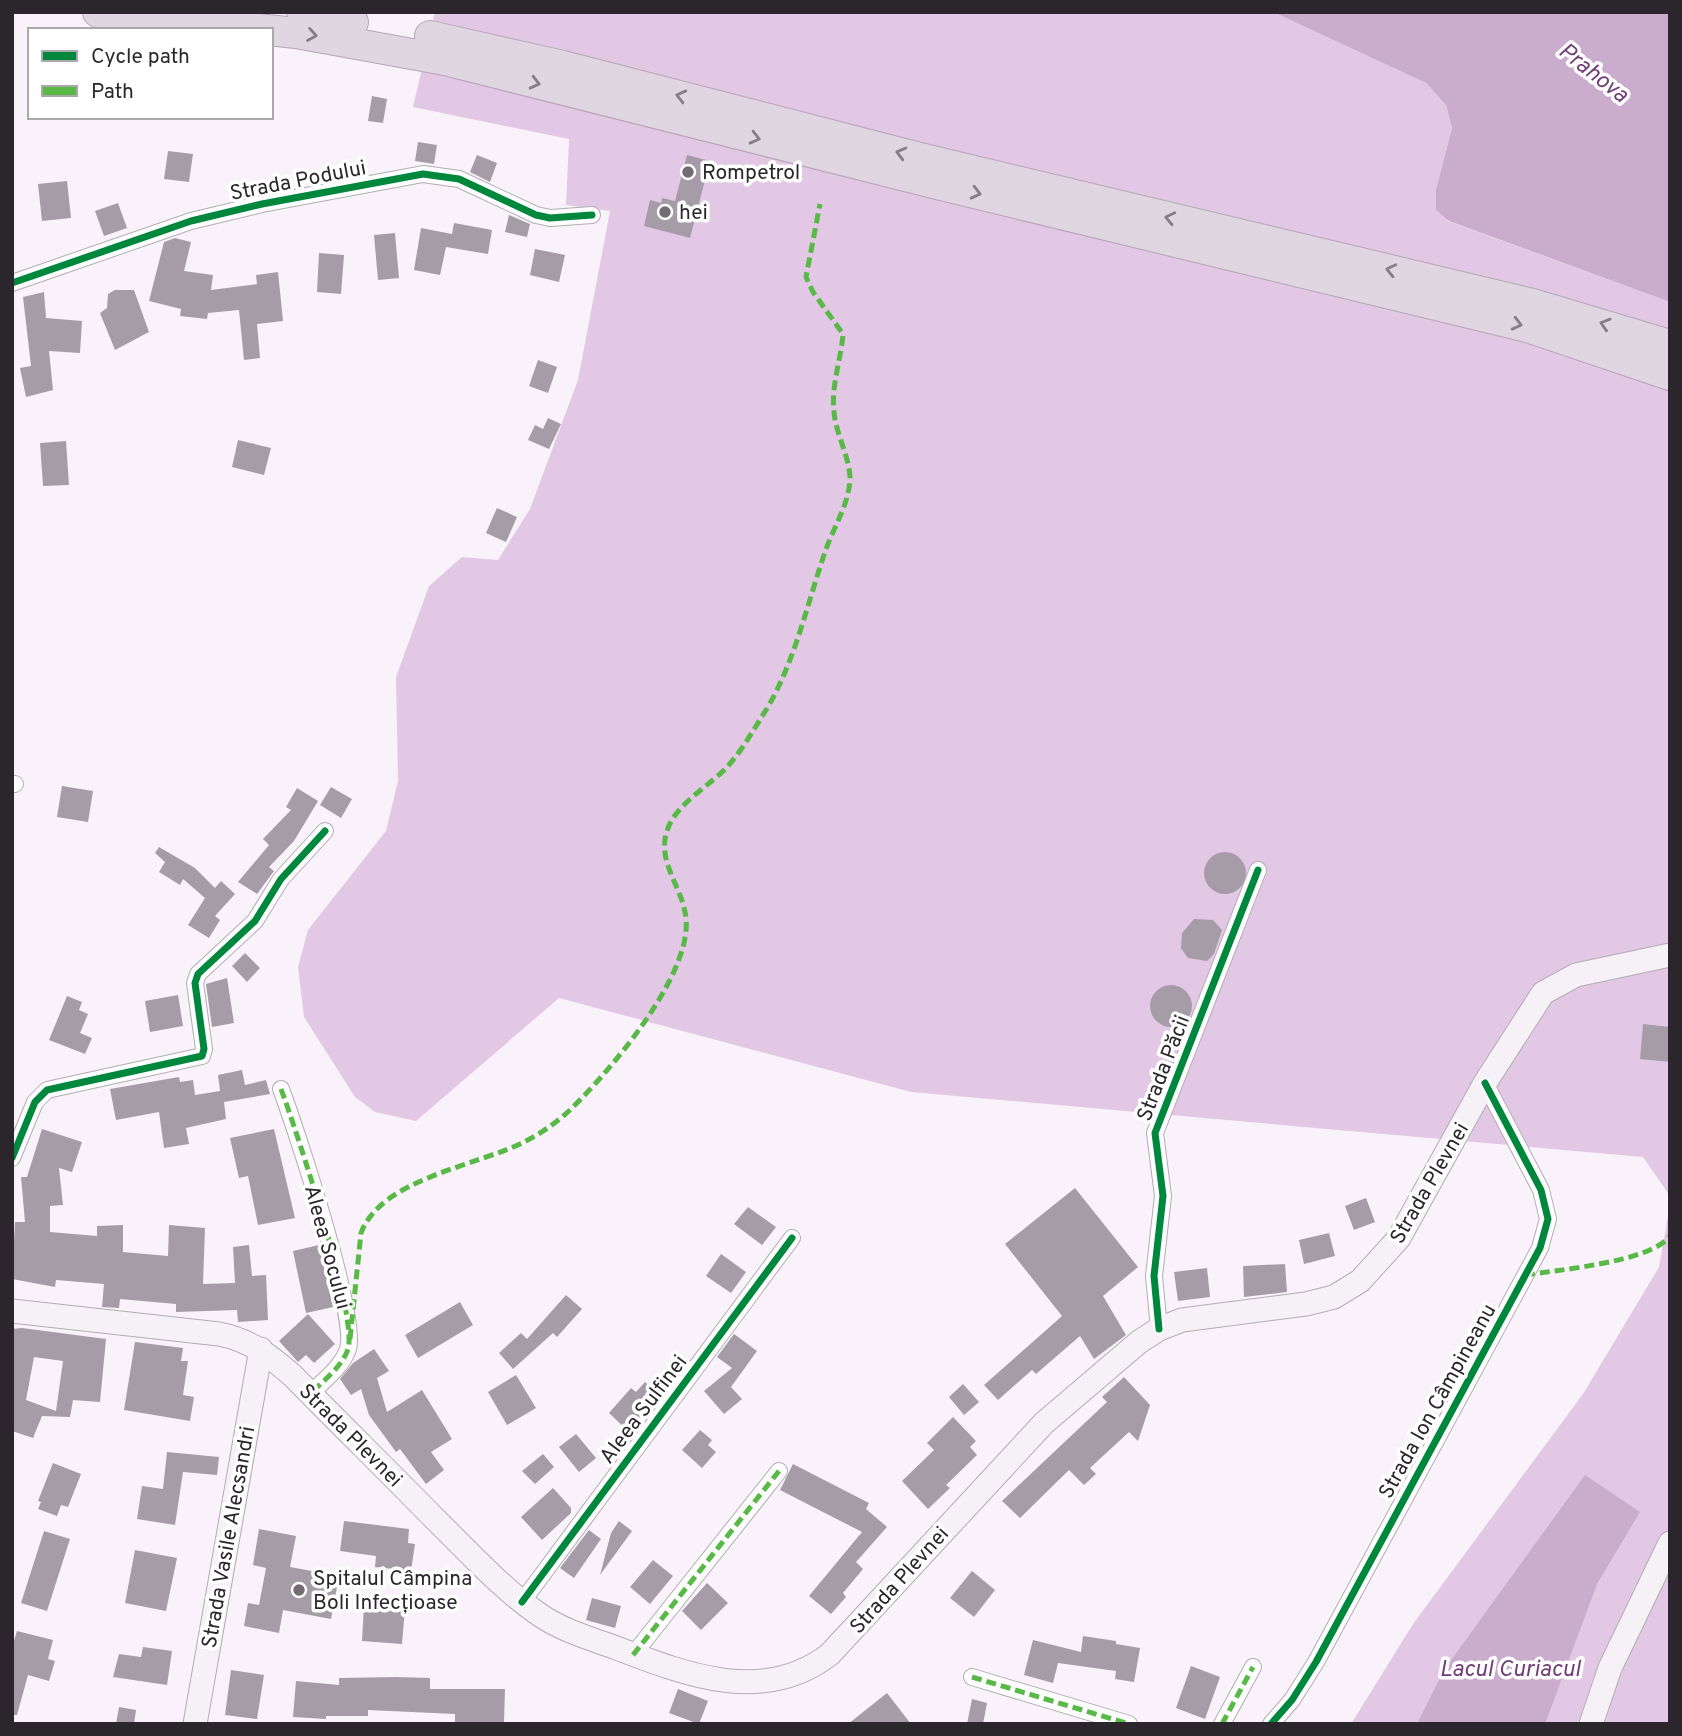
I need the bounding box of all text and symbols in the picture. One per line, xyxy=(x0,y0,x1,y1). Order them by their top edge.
one-way arrow xyxy=(306,27,318,42)
legend xyxy=(28,28,273,119)
water label: Prahova xyxy=(1552,38,1633,110)
text: Cycle path xyxy=(91,44,190,71)
one-way arrow xyxy=(529,75,541,89)
text: Path xyxy=(91,79,134,106)
one-way arrow xyxy=(675,90,687,104)
one-way arrow xyxy=(749,130,761,144)
one-way arrow xyxy=(895,147,907,161)
street label: Strada Podului xyxy=(228,155,369,208)
place label: Rompetrol xyxy=(702,160,800,187)
marker: Rompetrol xyxy=(680,164,696,180)
one-way arrow xyxy=(970,185,982,200)
place label: hei xyxy=(679,200,708,227)
marker: hei xyxy=(657,204,673,220)
one-way arrow xyxy=(1164,211,1176,226)
one-way arrow xyxy=(1385,264,1397,278)
one-way arrow xyxy=(1511,316,1523,330)
one-way arrow xyxy=(1599,318,1612,332)
street label: Strada Păcii xyxy=(1132,1012,1197,1125)
street label: Strada Plevnei xyxy=(1385,1118,1476,1249)
street label: Aleea Socului xyxy=(297,1182,356,1313)
street label: Strada Ion Câmpineanu xyxy=(1373,1299,1503,1504)
street label: Aleea Sulfinei xyxy=(594,1350,694,1470)
street label: Strada Plevnei xyxy=(292,1379,407,1494)
street label: Strada Vasile Alecsandri xyxy=(197,1424,262,1650)
street label: Strada Plevnei xyxy=(845,1522,956,1640)
place label: Spitalul Câmpina Boli Infecțioase xyxy=(313,1566,472,1617)
marker: Spitalul Câmpina Boli Infecțioase xyxy=(291,1582,307,1598)
water label: Lacul Curiacul xyxy=(1440,1656,1582,1685)

